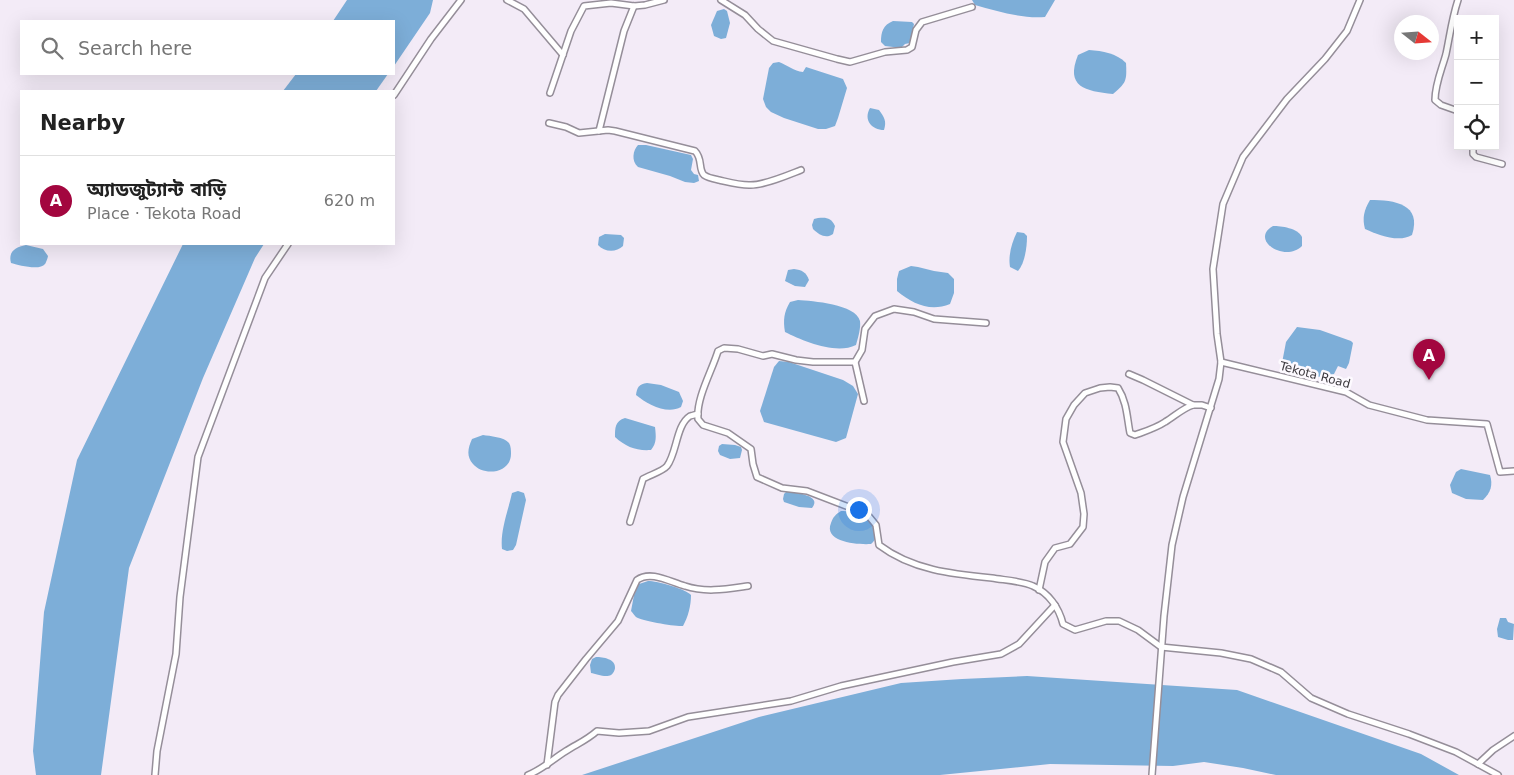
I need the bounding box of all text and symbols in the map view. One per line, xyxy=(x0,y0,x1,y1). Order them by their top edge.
north arrow xyxy=(1394,15,1439,60)
map controls xyxy=(1454,15,1499,150)
button: + xyxy=(1454,15,1499,60)
search box xyxy=(20,20,395,75)
icon: search xyxy=(38,34,66,62)
text: Search here xyxy=(78,37,192,59)
button: − xyxy=(1454,60,1499,105)
button: locate xyxy=(1454,105,1499,150)
text: Nearby xyxy=(40,111,125,135)
text: অ্যাডজুট্যান্ট বাড়ি xyxy=(87,178,226,200)
text: A xyxy=(50,191,62,210)
text: 620 m xyxy=(324,191,375,210)
text: Place · Tekota Road xyxy=(87,204,242,223)
pin: A xyxy=(1413,339,1445,380)
street label: Tekota Road xyxy=(1277,359,1352,391)
your location xyxy=(846,497,872,523)

